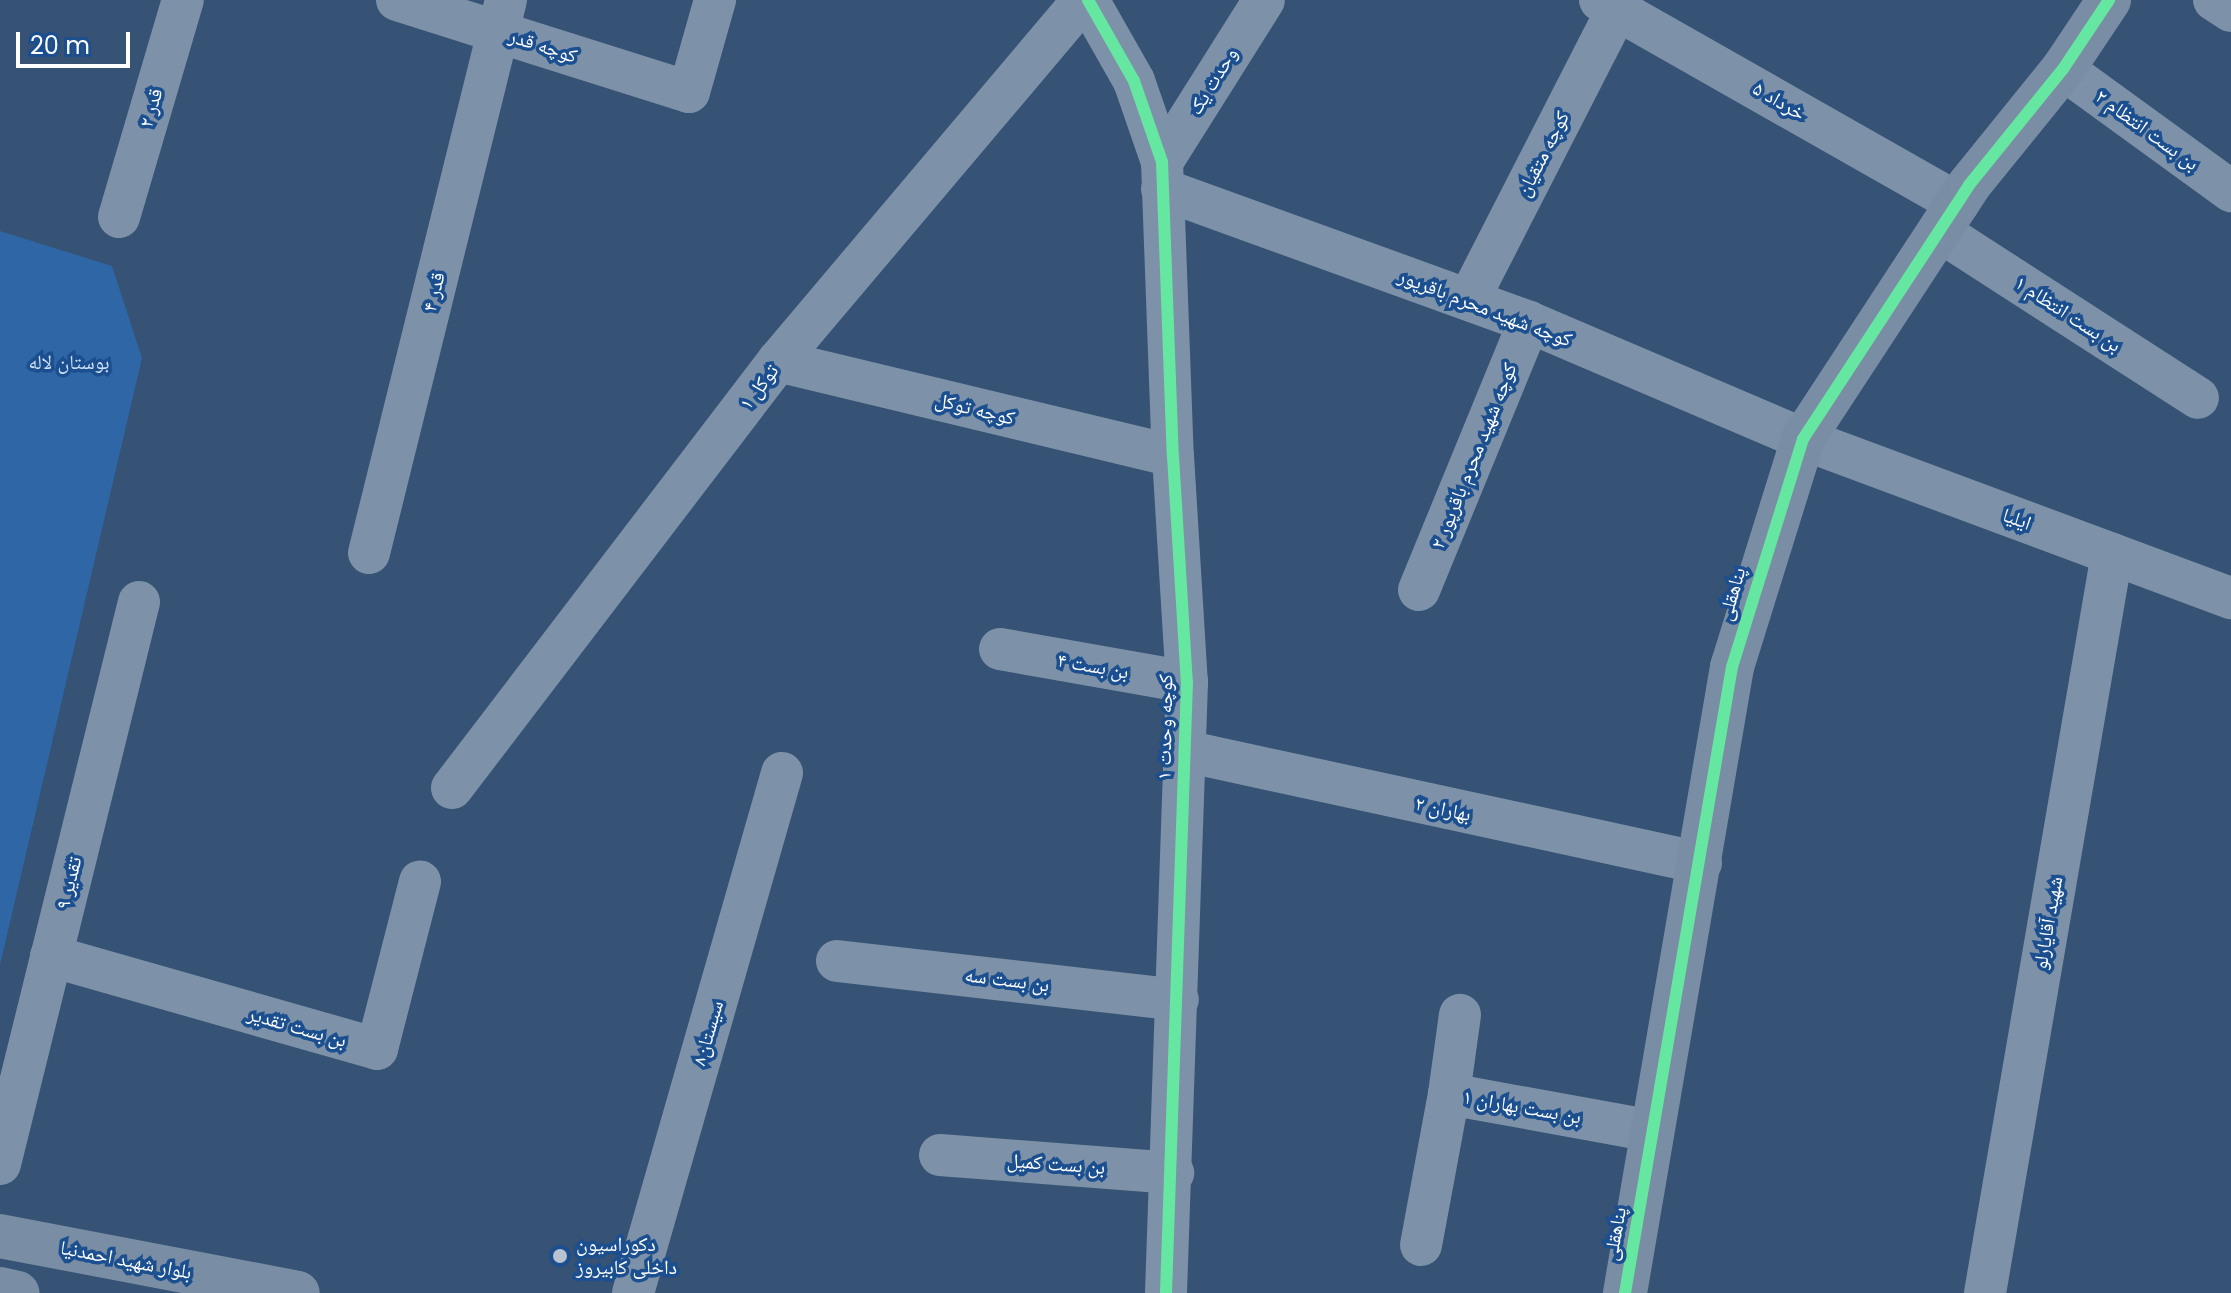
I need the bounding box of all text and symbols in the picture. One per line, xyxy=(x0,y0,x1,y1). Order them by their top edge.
scale bar xyxy=(20,16,134,66)
street label: کوچه قدر xyxy=(506,24,580,68)
text: 20 m xyxy=(30,29,90,62)
street label: وحدت یک xyxy=(1183,43,1243,119)
street label: خرداد ۵ xyxy=(1749,76,1809,126)
street label: بن بست انتظام ۲ xyxy=(2091,84,2203,176)
street label: قدر ۲ xyxy=(134,86,168,130)
street label: کوچه متقیان xyxy=(1511,107,1575,201)
street label: کوچه شهید محرم باقرپور xyxy=(1395,264,1575,352)
street label: قدر ۴ xyxy=(418,270,450,314)
street label: بن بست انتظام ۱ xyxy=(2010,271,2126,357)
park label: بوستان لاله xyxy=(29,350,109,374)
street label: کوچه شهید محرم باقرپور ۲ xyxy=(1426,359,1522,553)
street label: توکل ۱ xyxy=(734,360,784,414)
street label: کوچه توکل xyxy=(933,388,1017,430)
street label: ایلیا xyxy=(1999,503,2035,535)
street label: پناهقلی xyxy=(1713,565,1751,623)
street label: بن بست ۴ xyxy=(1055,648,1131,684)
street label: کوچه وحدت ۱ xyxy=(1152,674,1178,780)
street label: بهاران ۲ xyxy=(1413,791,1473,827)
street label: ۹ تقدیر xyxy=(51,854,87,912)
street label: شهید آقایارلو xyxy=(2028,875,2068,971)
street label: بن بست سه xyxy=(963,963,1051,997)
street label: سیستان۸ xyxy=(687,998,729,1068)
street label: بن بست تقدیر xyxy=(245,1001,349,1053)
street label: بن بست بهاران ۱ xyxy=(1461,1085,1583,1129)
street label: بن بست کمیل xyxy=(1006,1149,1106,1179)
street label: پناهقلی xyxy=(1598,1205,1632,1263)
place label: دکوراسیون داخلی کابیروز xyxy=(576,1232,677,1279)
street label: بلوار شهید احمدنیا xyxy=(58,1235,194,1285)
marker: دکوراسیون داخلی کابیروز xyxy=(551,1247,569,1265)

